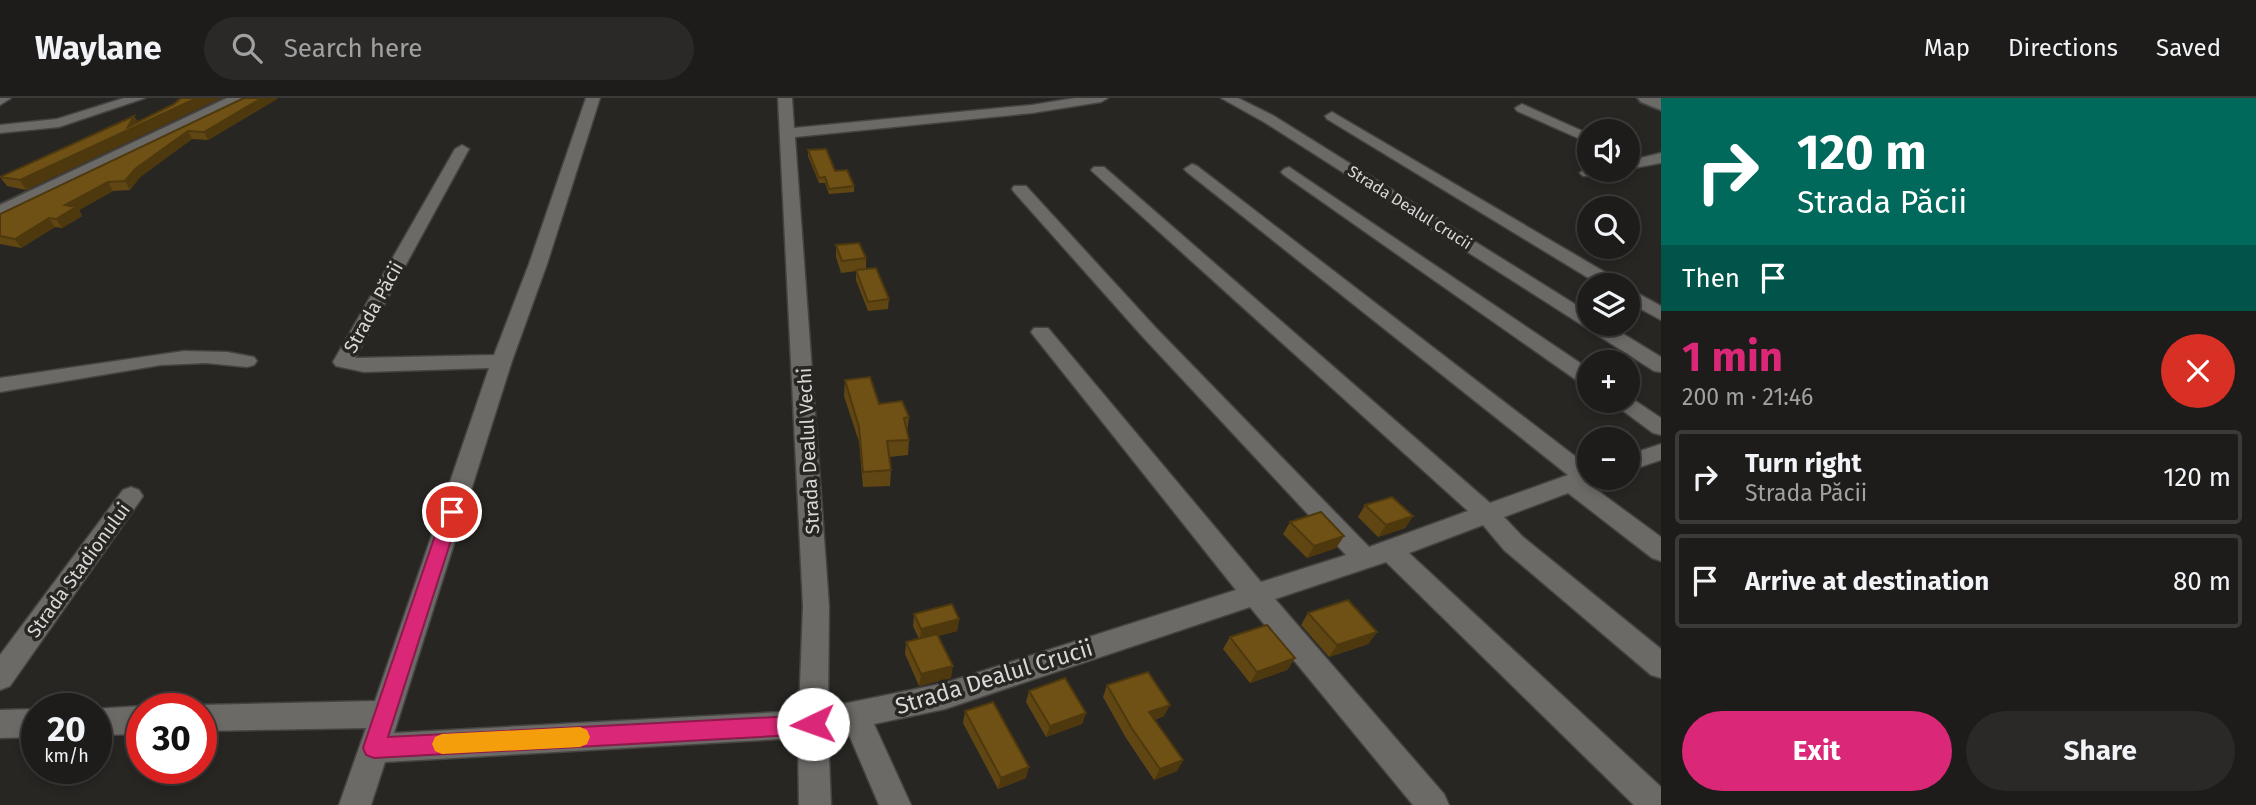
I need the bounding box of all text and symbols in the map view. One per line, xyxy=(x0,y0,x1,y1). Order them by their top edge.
search box xyxy=(204,17,694,80)
text: Waylane xyxy=(35,28,162,68)
icon: search xyxy=(228,29,266,67)
text: Search here xyxy=(284,33,423,64)
text: Map xyxy=(1924,34,1970,62)
text: Directions xyxy=(2008,34,2118,62)
text: Saved xyxy=(2156,34,2221,62)
map controls xyxy=(1577,119,1640,490)
button: sound xyxy=(1577,119,1640,182)
text: 120 m xyxy=(1797,123,1927,182)
icon: right xyxy=(1682,126,1773,217)
street label: Strada Dealul Crucii xyxy=(1344,162,1475,253)
text: Strada Păcii xyxy=(1797,183,1967,221)
button: search xyxy=(1577,196,1640,259)
street label: Strada Păcii xyxy=(339,257,408,357)
icon: arrive xyxy=(1754,259,1792,297)
text: Then xyxy=(1682,263,1740,294)
button: layers xyxy=(1577,273,1640,336)
text: 1 min xyxy=(1682,332,1783,382)
button: close xyxy=(2161,334,2235,408)
button: + xyxy=(1577,350,1640,413)
street label: Strada Dealul Vechi xyxy=(793,367,824,535)
text: 200 m · 21:46 xyxy=(1682,383,1813,411)
button: − xyxy=(1577,427,1640,490)
text: Turn right xyxy=(1745,448,1862,479)
icon: right xyxy=(1686,458,1724,496)
text: 120 m xyxy=(2163,462,2231,493)
text: Strada Păcii xyxy=(1745,479,1867,507)
pin xyxy=(422,482,482,542)
icon: arrive xyxy=(433,493,471,531)
street label: Strada Stadionului xyxy=(22,499,135,642)
icon: arrive xyxy=(1686,562,1724,600)
text: Arrive at destination xyxy=(1745,566,1989,597)
text: 80 m xyxy=(2173,566,2231,597)
street label: Strada Dealul Crucii xyxy=(892,634,1096,720)
position arrow xyxy=(776,687,850,761)
speed limit sign: 30 xyxy=(126,693,217,784)
text: 20 xyxy=(47,708,86,750)
button: Exit xyxy=(1682,711,1952,791)
button: Share xyxy=(1966,711,2235,791)
text: km/h xyxy=(44,745,89,767)

